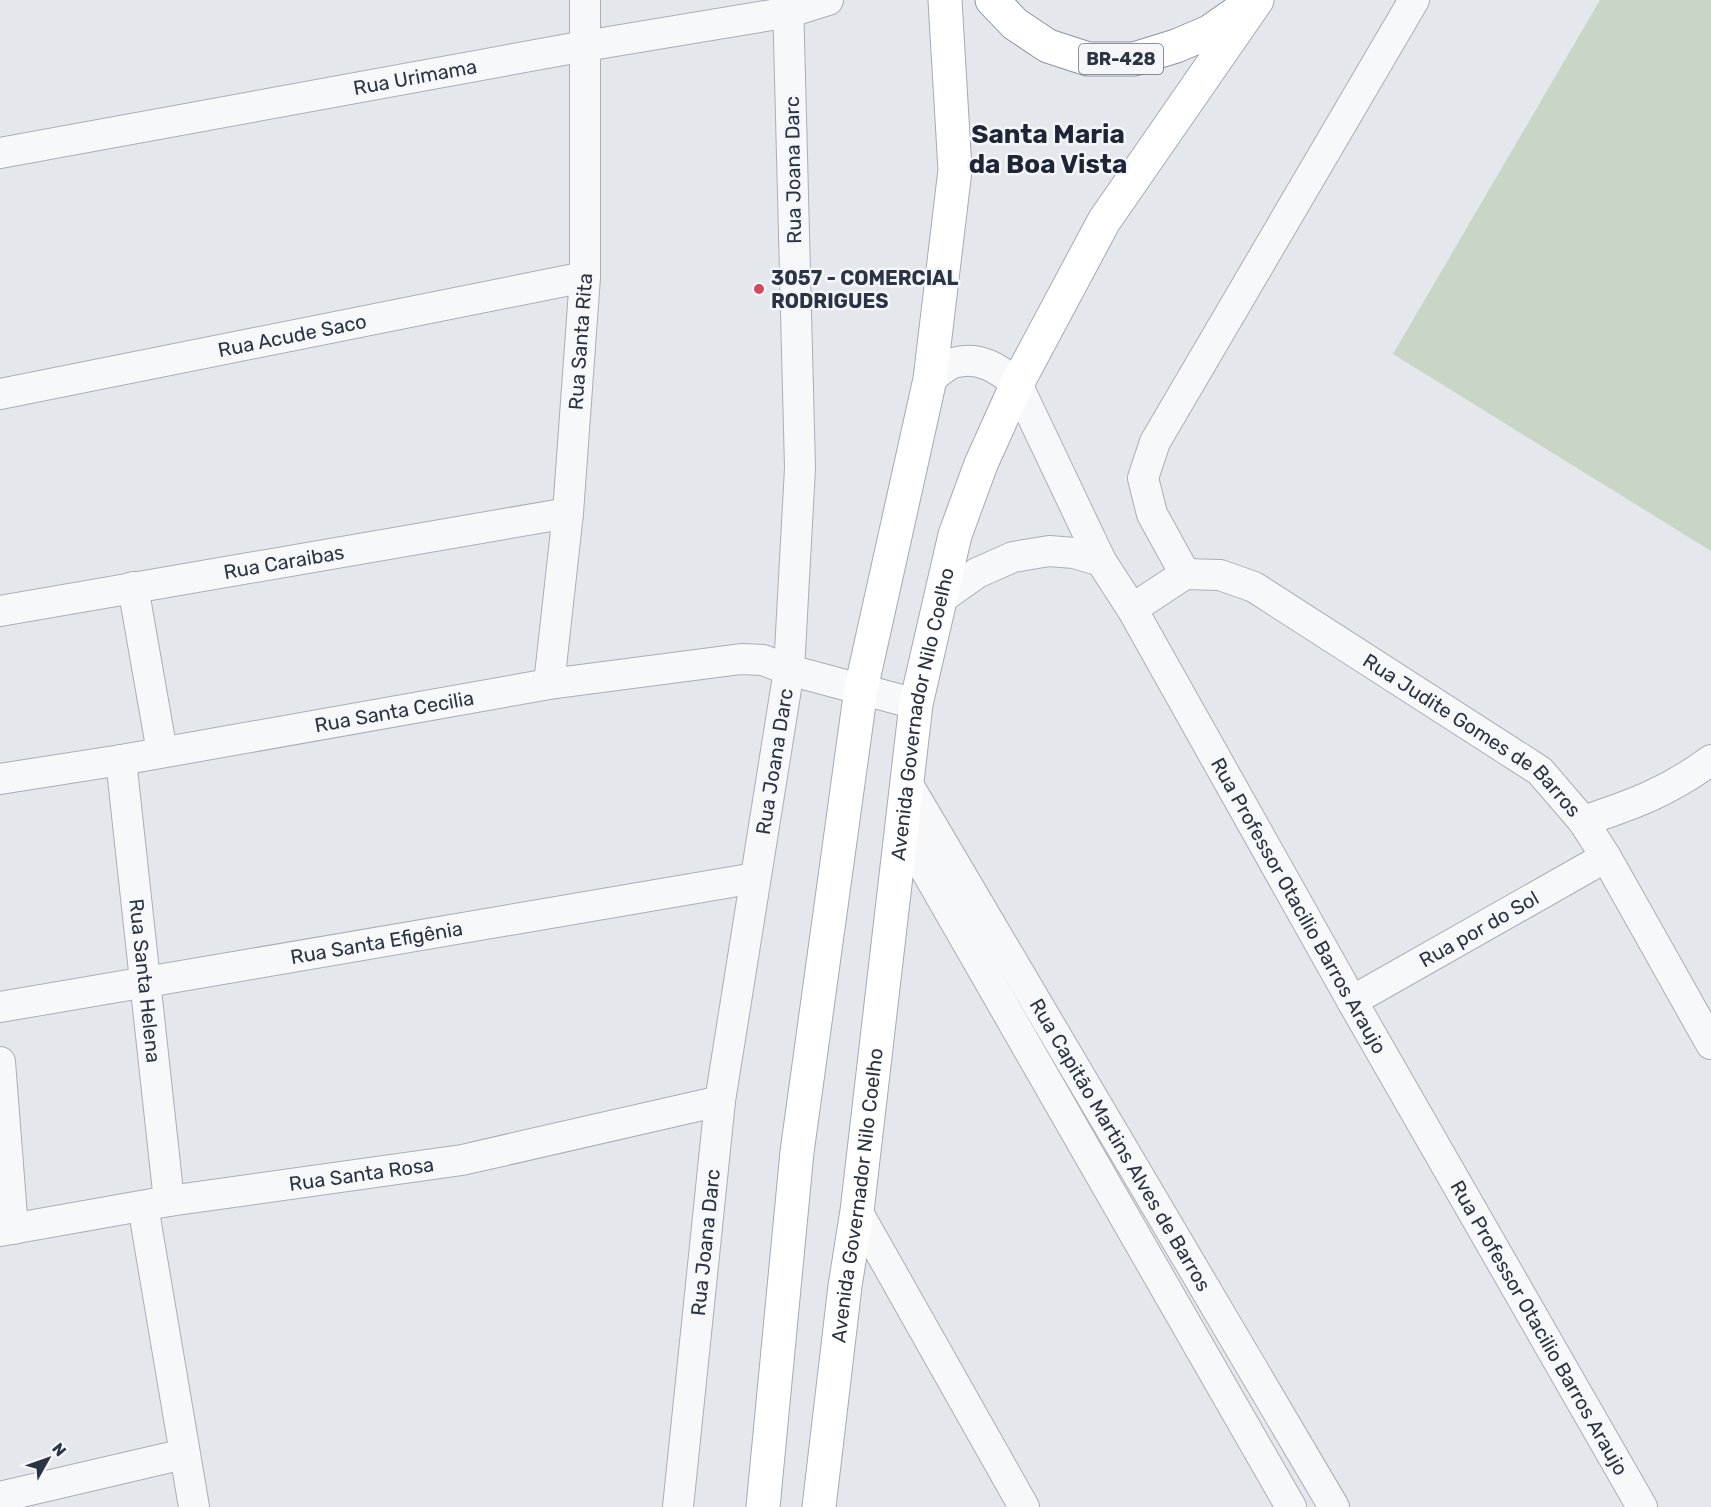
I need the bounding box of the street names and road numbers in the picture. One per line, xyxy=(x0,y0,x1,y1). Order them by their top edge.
road number: BR-428 xyxy=(1079,44,1163,74)
street label: Rua Urimama xyxy=(351,54,479,100)
street label: Rua Joana Darc xyxy=(780,96,806,244)
street label: Rua Santa Rita xyxy=(563,272,597,411)
street label: Rua Acude Saco xyxy=(216,309,369,362)
street label: Rua Caraibas xyxy=(222,540,346,584)
street label: Avenida Governador Nilo Coelho xyxy=(886,565,959,862)
street label: Rua Judite Gomes de Barros xyxy=(1359,648,1586,822)
street label: Rua Santa Cecilia xyxy=(313,686,476,737)
street label: Rua Joana Darc xyxy=(751,687,798,836)
street label: Rua Professor Otacilio Barros Araujo xyxy=(1206,753,1392,1058)
street label: Rua por do Sol xyxy=(1415,886,1543,972)
street label: Rua Santa Helena xyxy=(124,897,166,1064)
street label: Rua Santa Efigênia xyxy=(289,916,465,969)
street label: Rua Capitão Martins Alves de Barros xyxy=(1025,994,1216,1296)
street label: Avenida Governador Nilo Coelho xyxy=(826,1047,888,1344)
street label: Rua Santa Rosa xyxy=(287,1152,435,1196)
street label: Rua Joana Darc xyxy=(686,1168,725,1317)
street label: Rua Professor Otacilio Barros Araujo xyxy=(1445,1176,1633,1480)

